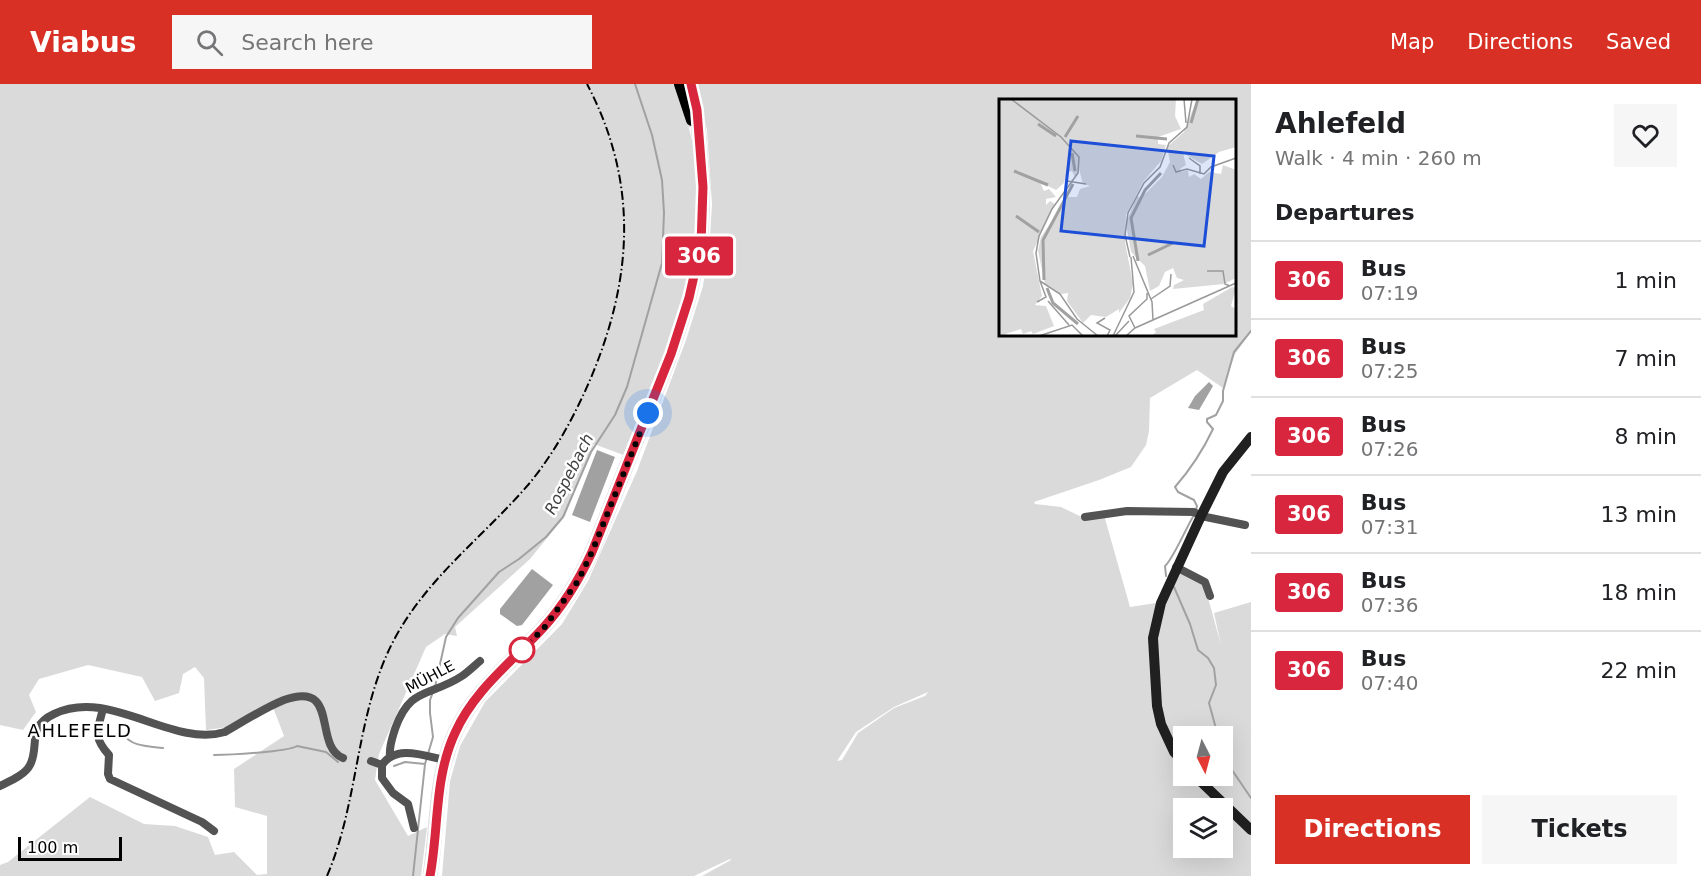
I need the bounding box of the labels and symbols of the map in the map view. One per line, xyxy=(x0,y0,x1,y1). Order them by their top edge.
inset map xyxy=(999,99,1236,336)
line badge: 306 xyxy=(664,236,734,276)
your location xyxy=(633,398,663,428)
water label: Rospebach xyxy=(541,430,597,518)
unlabelled marker xyxy=(509,637,535,663)
street label: MÜHLE xyxy=(402,656,458,697)
district label: AHLEFELD xyxy=(28,720,132,741)
north arrow xyxy=(1173,726,1233,786)
scale bar xyxy=(18,834,122,862)

